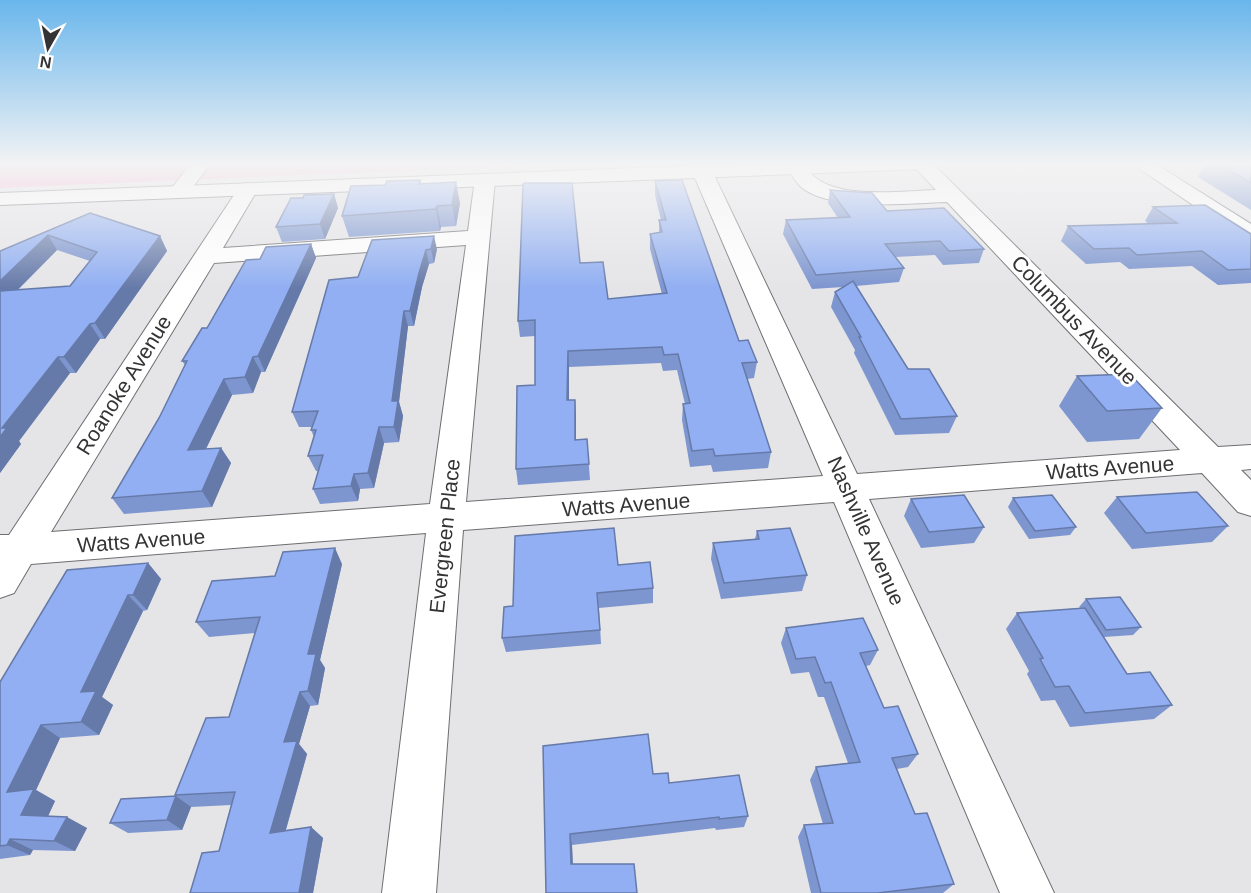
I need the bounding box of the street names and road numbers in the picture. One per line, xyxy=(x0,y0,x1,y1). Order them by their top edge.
street label: Columbus Avenue xyxy=(1007,250,1142,389)
street label: Roanoke Avenue xyxy=(72,311,176,459)
street label: Watts Avenue xyxy=(1045,452,1175,483)
street label: Nashville Avenue xyxy=(823,453,910,609)
street label: Evergreen Place xyxy=(425,458,464,614)
street label: Watts Avenue xyxy=(561,489,691,520)
street label: Watts Avenue xyxy=(76,525,206,556)

